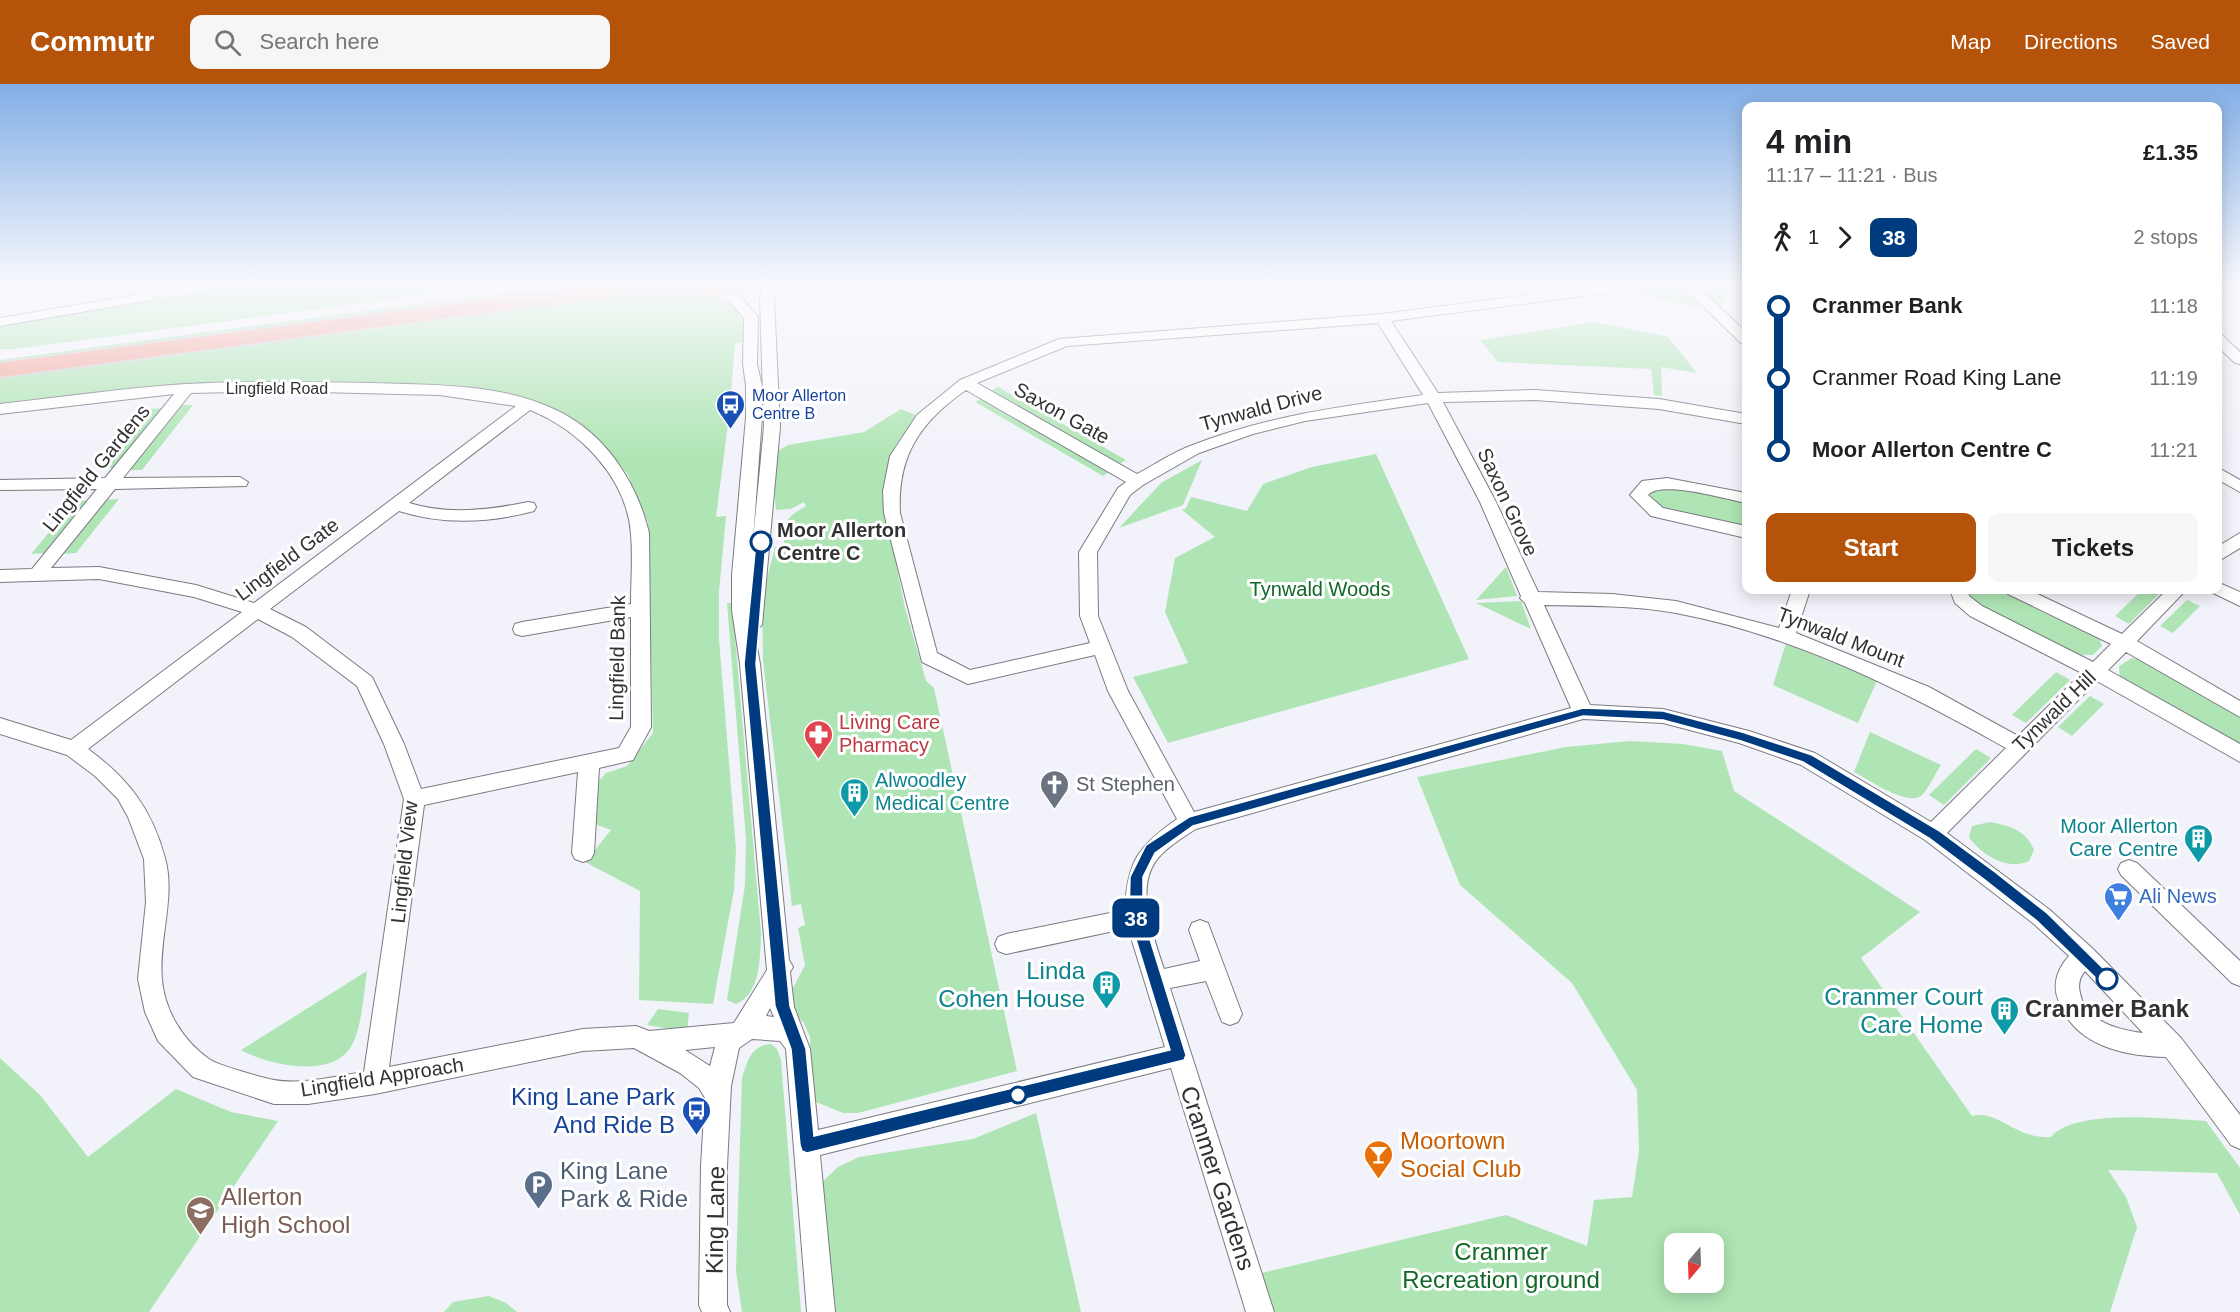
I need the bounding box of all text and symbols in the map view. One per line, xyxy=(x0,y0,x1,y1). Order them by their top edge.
search box xyxy=(190,15,610,69)
text: Commutr xyxy=(30,26,154,57)
icon: search xyxy=(211,26,244,59)
text: Search here xyxy=(259,29,379,54)
text: Map xyxy=(1950,30,1991,53)
text: Directions xyxy=(2024,30,2117,53)
text: Saved xyxy=(2150,30,2210,53)
text: 4 min xyxy=(1766,123,1852,160)
text: £1.35 xyxy=(2143,140,2198,165)
text: 11:17 – 11:21 · Bus xyxy=(1766,164,1938,186)
icon: walk xyxy=(1766,221,1799,254)
icon: forward xyxy=(1828,221,1861,254)
text: 1 xyxy=(1808,226,1819,248)
text: 38 xyxy=(1882,226,1905,249)
text: 2 stops xyxy=(2134,226,2198,248)
text: Cranmer Bank xyxy=(1812,293,1962,318)
text: 11:18 xyxy=(2149,295,2198,317)
text: Cranmer Road King Lane xyxy=(1812,365,2061,390)
text: 11:19 xyxy=(2149,367,2198,389)
street label: Saxon Gate xyxy=(1010,378,1114,448)
street label: Lingfield Road xyxy=(226,380,328,397)
street label: Tynwald Drive xyxy=(1197,381,1325,435)
place label: Moor Allerton Centre B xyxy=(752,387,846,422)
bus stop icon: Moor Allerton Centre B xyxy=(715,388,747,430)
street label: Lingfield Gardens xyxy=(38,400,154,536)
text: Moor Allerton Centre C xyxy=(1812,437,2052,462)
text: 11:21 xyxy=(2149,439,2198,461)
street label: Saxon Grove xyxy=(1473,444,1543,560)
street label: Lingfield Gate xyxy=(231,513,343,605)
button: Start xyxy=(1766,513,1976,582)
button: Tickets xyxy=(1988,513,2198,582)
place label: Moor Allerton Centre C xyxy=(777,519,906,564)
marker: Moor Allerton Centre C xyxy=(750,531,772,553)
park label: Tynwald Woods xyxy=(1250,578,1390,600)
street label: Lingfield Bank xyxy=(605,594,629,721)
street label: Tynwald Mount xyxy=(1774,603,1908,672)
street label: Tynwald Hill xyxy=(2008,666,2100,756)
place label: Living Care Pharmacy xyxy=(839,711,940,756)
pharmacy icon: Living Care Pharmacy xyxy=(802,718,834,760)
church icon: St Stephen xyxy=(1039,768,1071,810)
place label: Alwoodley Medical Centre xyxy=(875,769,1010,814)
place label: St Stephen xyxy=(1076,773,1175,795)
building icon: Alwoodley Medical Centre xyxy=(838,776,870,818)
street label: Lingfield View xyxy=(387,799,421,924)
place label: Moor Allerton Care Centre xyxy=(2060,815,2178,860)
building icon: Moor Allerton Care Centre xyxy=(2183,822,2215,864)
supermarket icon: Ali News xyxy=(2102,880,2134,922)
place label: Ali News xyxy=(2139,885,2217,907)
line badge: 38 xyxy=(1109,898,1163,938)
text: 38 xyxy=(1124,907,1148,930)
place label: Linda Cohen House xyxy=(938,957,1086,1012)
building icon: Linda Cohen House xyxy=(1090,968,1122,1010)
marker: Cranmer Bank xyxy=(2096,968,2118,990)
place label: Cranmer Court Care Home xyxy=(1824,983,1983,1038)
building icon: Cranmer Court Care Home xyxy=(1988,994,2020,1036)
place label: Cranmer Bank xyxy=(2025,995,2190,1022)
street label: Lingfield Approach xyxy=(299,1053,465,1101)
street label: Cranmer Gardens xyxy=(1175,1082,1261,1274)
place label: King Lane Park And Ride B xyxy=(511,1083,676,1138)
unlabelled marker xyxy=(1009,1086,1027,1104)
bus stop icon: King Lane Park And Ride B xyxy=(680,1094,712,1136)
place label: Moortown Social Club xyxy=(1400,1127,1521,1182)
bar icon: Moortown Social Club xyxy=(1363,1138,1395,1180)
place label: King Lane Park & Ride xyxy=(560,1157,688,1212)
street label: King Lane xyxy=(701,1166,729,1274)
parking icon: King Lane Park & Ride xyxy=(523,1168,555,1210)
place label: Allerton High School xyxy=(221,1183,350,1238)
school or university icon: Allerton High School xyxy=(184,1194,216,1236)
north arrow xyxy=(1664,1233,1724,1293)
map controls xyxy=(1664,1233,1724,1293)
park label: Cranmer Recreation ground xyxy=(1402,1238,1600,1293)

